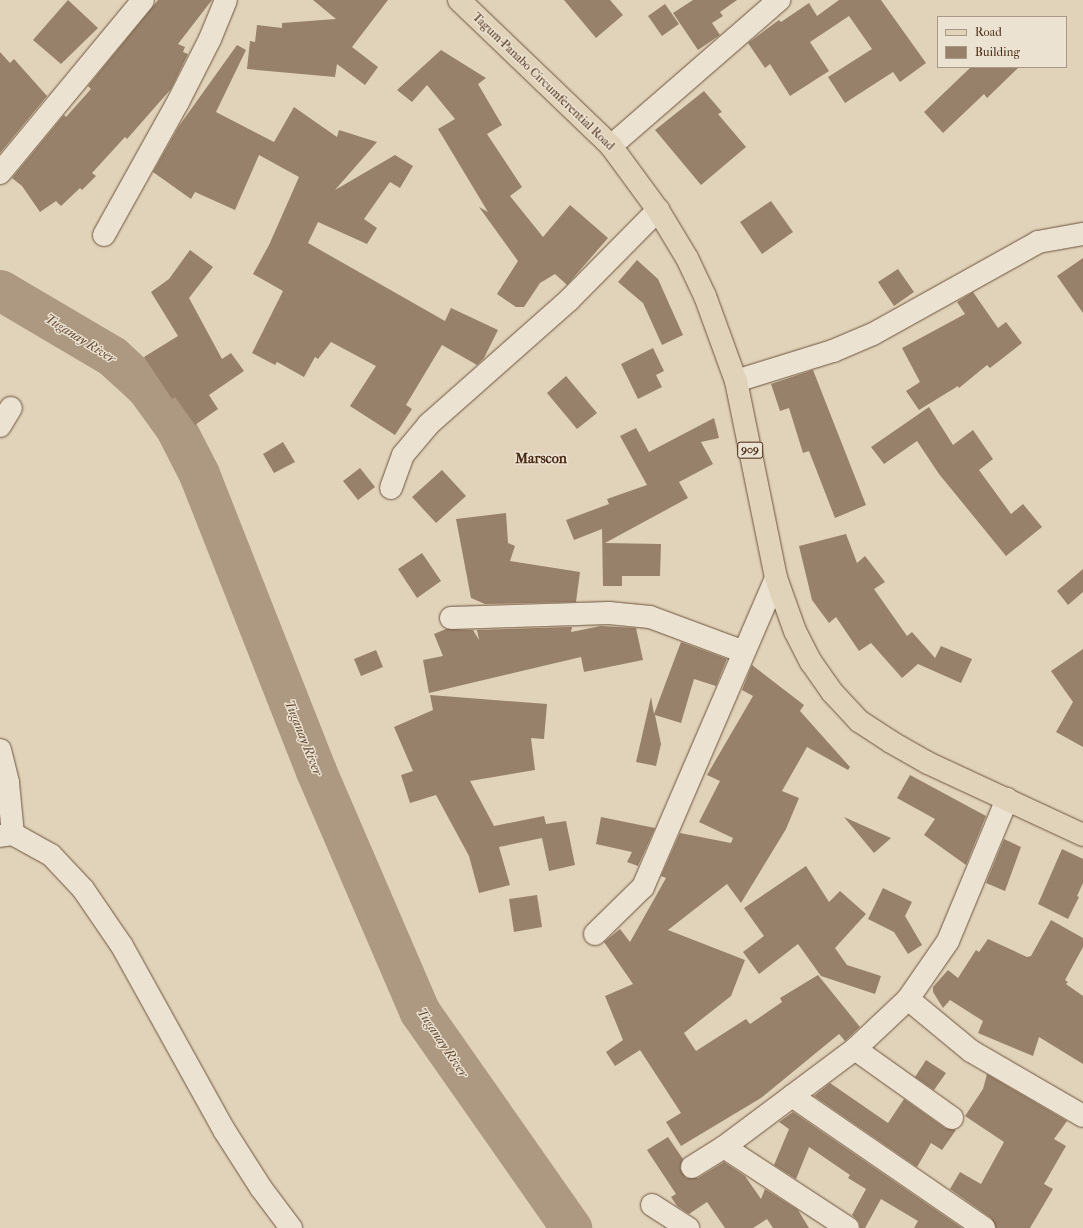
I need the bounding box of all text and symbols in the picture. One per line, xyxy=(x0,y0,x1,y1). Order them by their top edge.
street label: Tagum-Panabo Circumferential Road xyxy=(469,10,617,154)
legend xyxy=(937,16,1067,68)
text: Road xyxy=(975,25,1002,39)
text: Building xyxy=(975,45,1020,59)
water label: Tuganay River xyxy=(42,311,118,367)
road number: 909 xyxy=(737,441,763,459)
district label: Marscon xyxy=(515,451,567,467)
water label: Tuganay River xyxy=(281,698,325,778)
water label: Tuganay River xyxy=(413,1005,471,1081)

